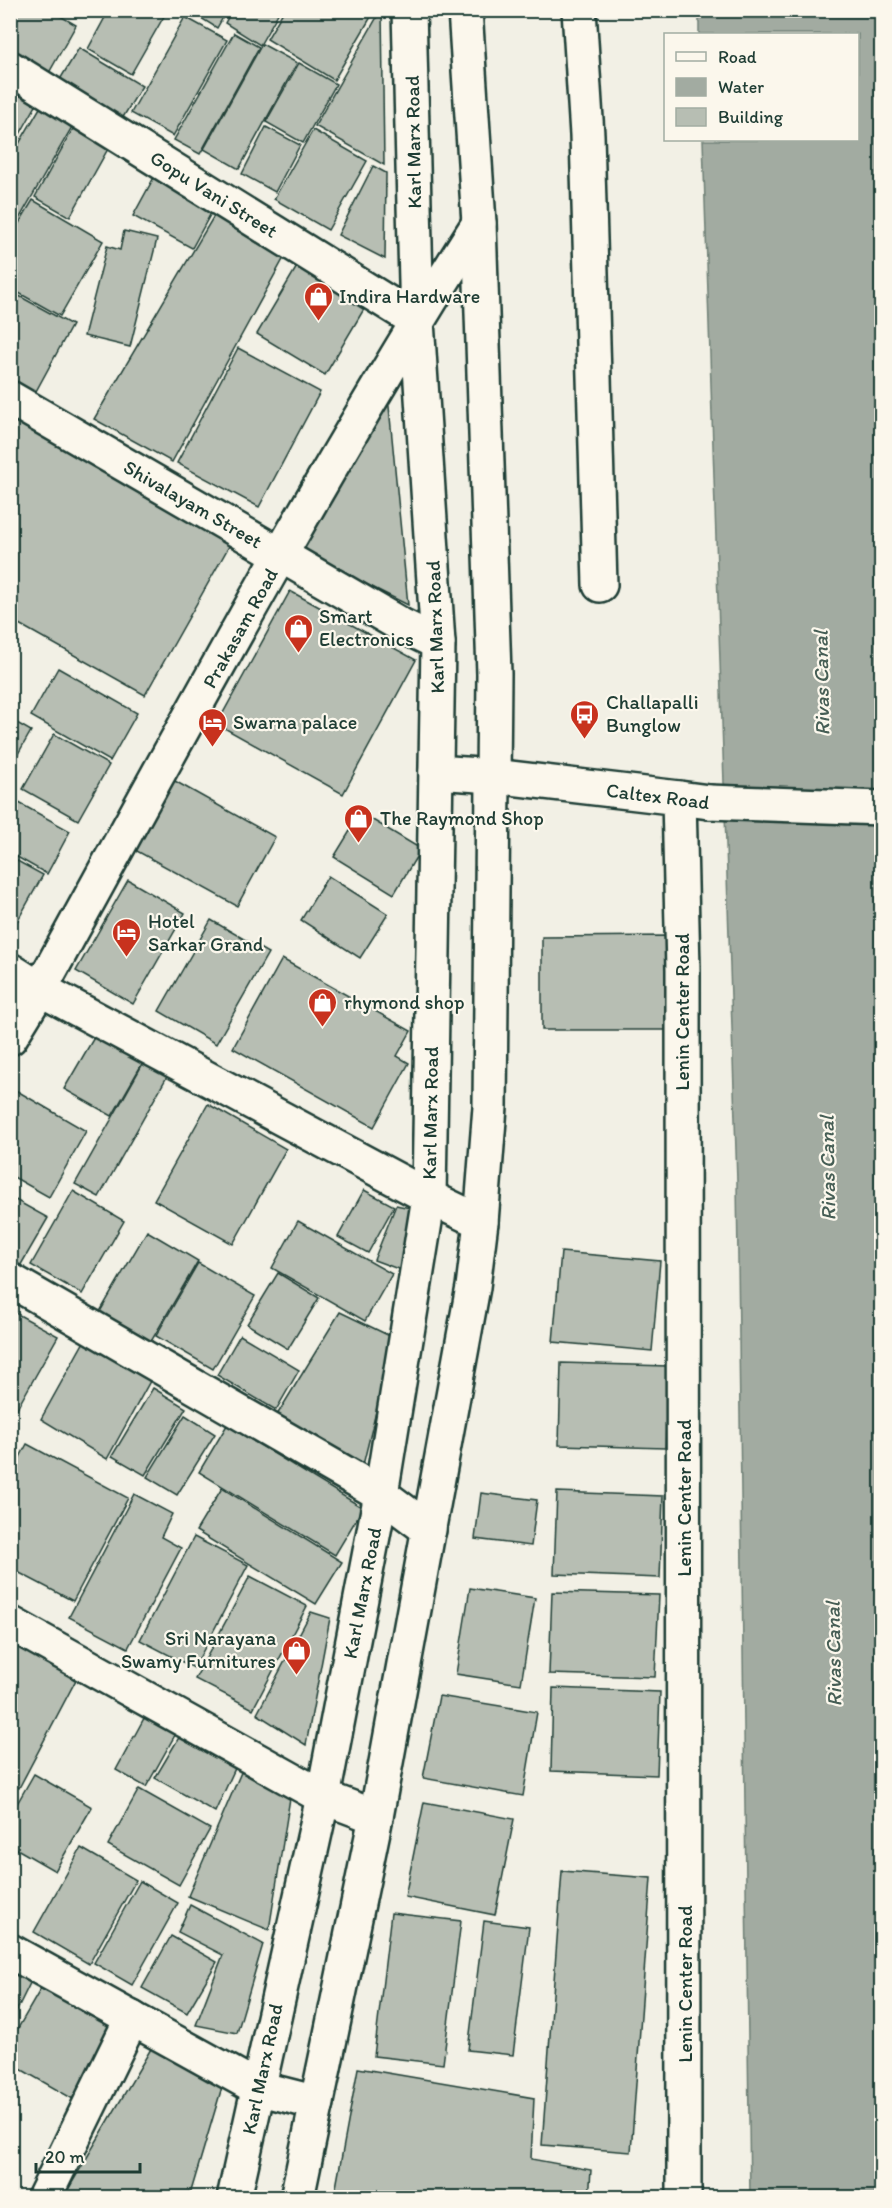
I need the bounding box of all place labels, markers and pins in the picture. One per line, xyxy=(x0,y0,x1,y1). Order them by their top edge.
shop icon: Indira Hardware xyxy=(302,280,334,322)
place label: Indira Hardware xyxy=(339,284,480,308)
place label: Smart Electronics xyxy=(319,604,414,651)
shop icon: Smart Electronics xyxy=(282,612,314,654)
place label: Challapalli Bunglow xyxy=(606,690,699,737)
bus stop icon: Challapalli Bunglow xyxy=(569,698,601,740)
hotel icon: Swarna palace xyxy=(196,706,228,748)
place label: Swarna palace xyxy=(233,710,357,734)
shop icon: The Raymond Shop xyxy=(343,802,375,844)
place label: The Raymond Shop xyxy=(380,806,544,830)
place label: Hotel Sarkar Grand xyxy=(148,909,264,956)
hotel icon: Hotel Sarkar Grand xyxy=(111,916,143,958)
shop icon: rhymond shop xyxy=(307,986,339,1028)
place label: rhymond shop xyxy=(344,990,464,1014)
place label: Sri Narayana Swamy Furnitures xyxy=(121,1626,276,1673)
shop icon: Sri Narayana Swamy Furnitures xyxy=(281,1634,313,1676)

